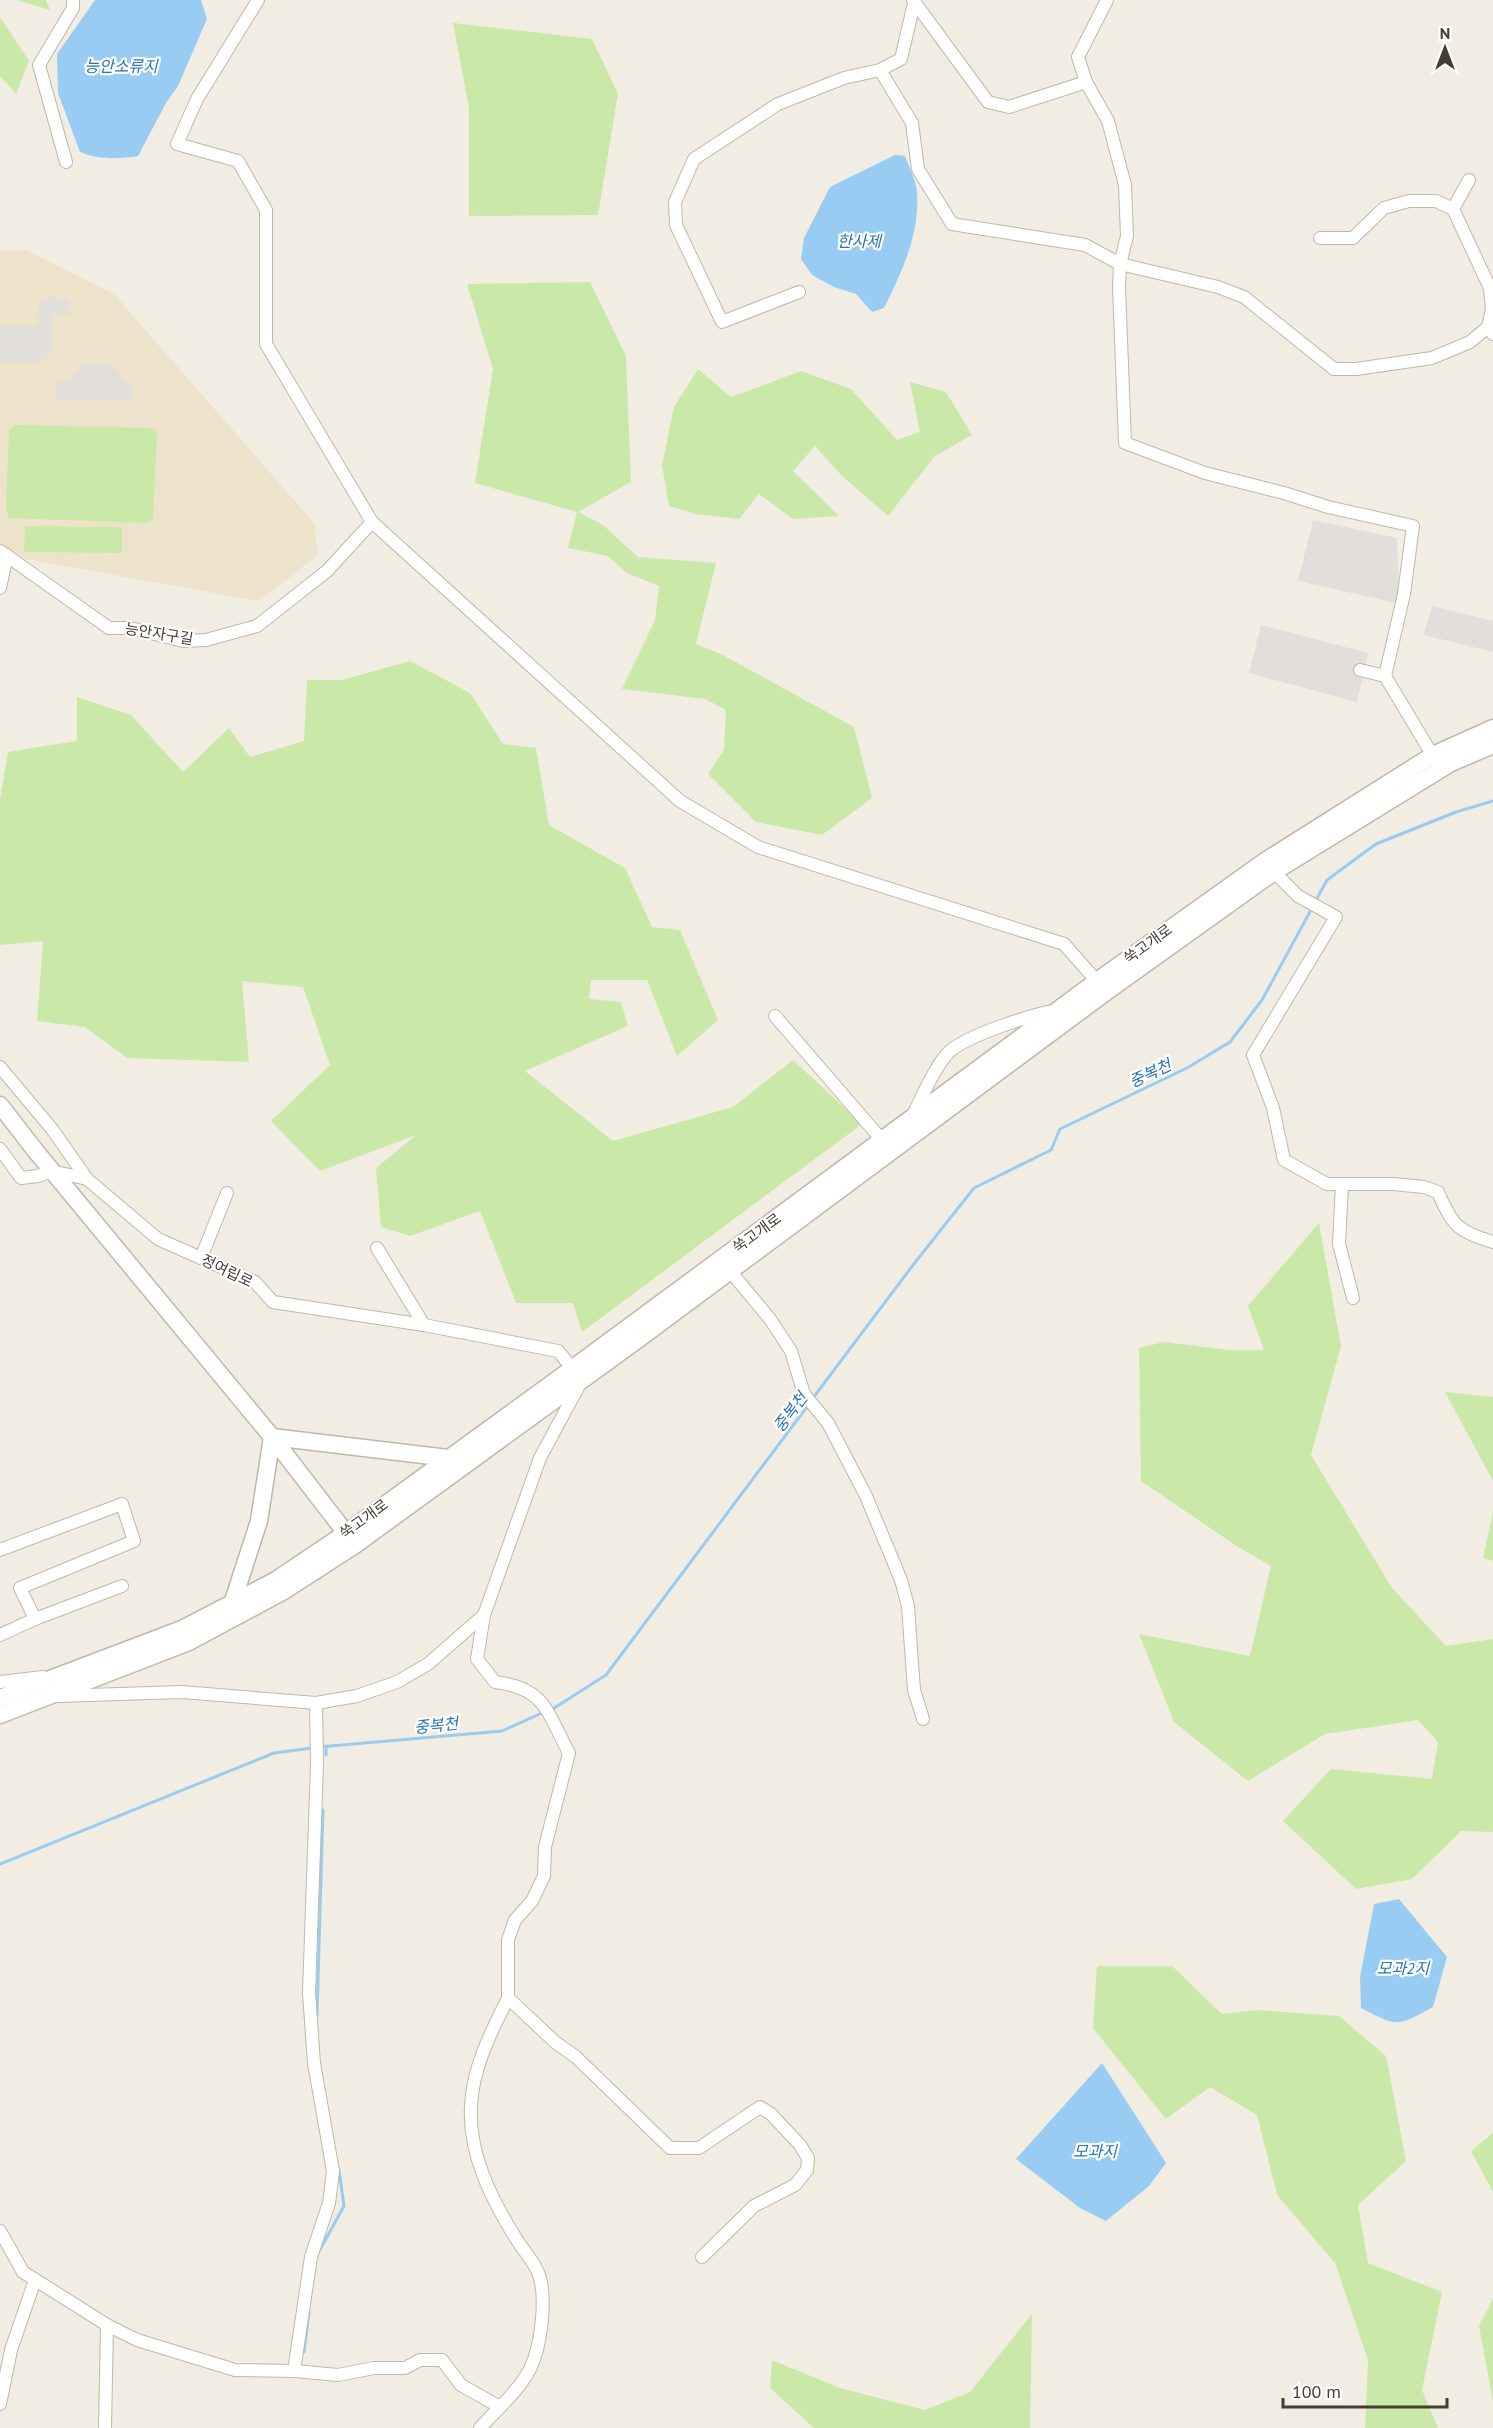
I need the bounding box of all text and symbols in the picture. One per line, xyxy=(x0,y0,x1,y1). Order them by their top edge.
north arrow xyxy=(1415,18,1475,78)
text: N xyxy=(1440,23,1450,43)
water label: 능안소류지 xyxy=(84,56,159,76)
water label: 한사제 xyxy=(837,231,883,251)
street label: 능안자구길 xyxy=(124,619,195,648)
street label: 쑥고개로 xyxy=(1120,920,1176,968)
water label: 중복천 xyxy=(1126,1054,1176,1091)
street label: 쑥고개로 xyxy=(729,1209,785,1257)
street label: 정여립로 xyxy=(198,1250,256,1291)
water label: 중복천 xyxy=(769,1387,813,1436)
street label: 쑥고개로 xyxy=(336,1495,392,1543)
water label: 중복천 xyxy=(413,1713,461,1737)
water label: 모과2지 xyxy=(1377,1958,1431,1978)
water label: 모과지 xyxy=(1073,2141,1118,2161)
scale bar xyxy=(1283,2371,1446,2409)
text: 100 m xyxy=(1292,2380,1341,2403)

